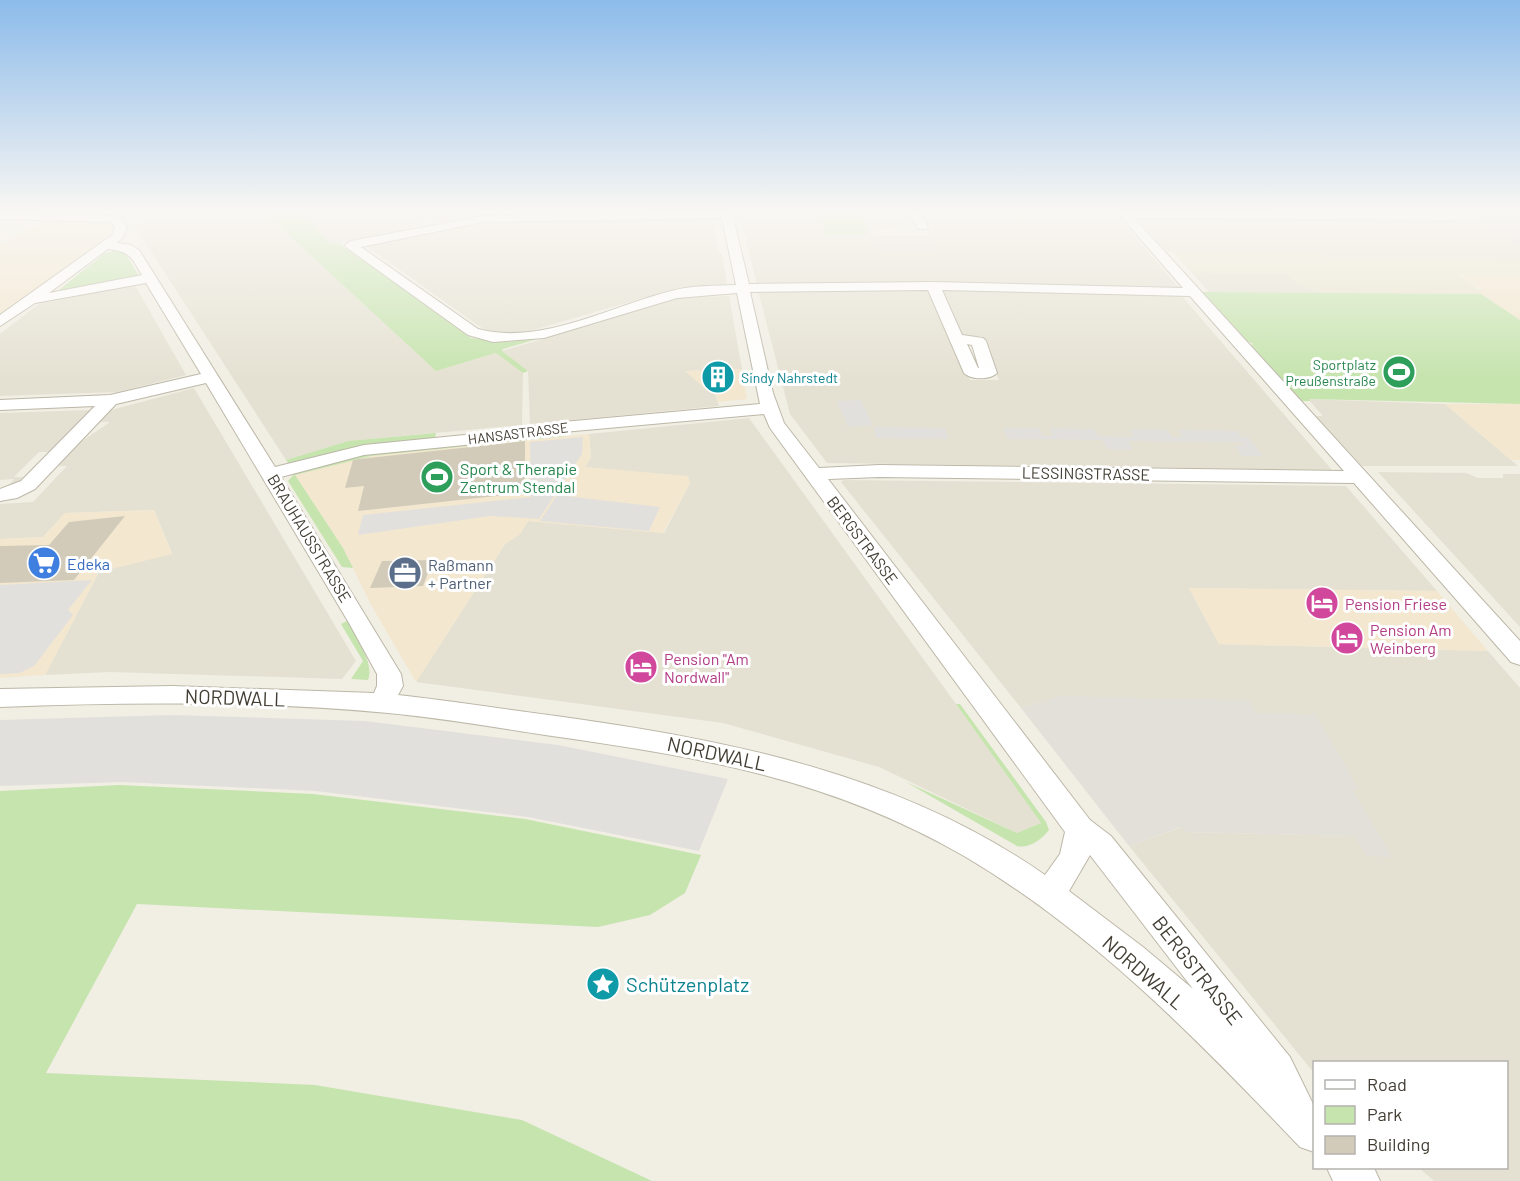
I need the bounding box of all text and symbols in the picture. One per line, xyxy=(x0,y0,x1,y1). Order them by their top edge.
sports icon: Sportplatz Preußenstraße xyxy=(1381,354,1417,390)
place label: Sportplatz Preußenstraße xyxy=(1286,356,1376,389)
building icon: Sindy Nahrstedt xyxy=(700,359,736,395)
place label: Sindy Nahrstedt xyxy=(741,369,838,386)
street label: HANSASTRASSE xyxy=(467,418,569,448)
sports icon: Sport & Therapie Zentrum Stendal xyxy=(419,459,455,495)
place label: Sport & Therapie Zentrum Stendal xyxy=(460,459,577,496)
street label: LESSINGSTRASSE xyxy=(1022,462,1150,484)
street label: BRAUHAUSSTRASSE xyxy=(264,470,356,606)
street label: BERGSTRASSE xyxy=(824,492,902,588)
supermarket icon: Edeka xyxy=(26,545,62,581)
place label: Edeka xyxy=(67,554,110,573)
office icon: Raßmann + Partner xyxy=(387,555,423,591)
place label: Raßmann + Partner xyxy=(428,555,494,592)
hotel icon: Pension Friese xyxy=(1304,585,1340,621)
place label: Pension Friese xyxy=(1345,594,1447,613)
hotel icon: Pension Am Weinberg xyxy=(1329,620,1365,656)
place label: Pension Am Weinberg xyxy=(1370,620,1452,657)
hotel icon: Pension "Am Nordwall" xyxy=(623,649,659,685)
place label: Pension "Am Nordwall" xyxy=(664,649,749,686)
street label: NORDWALL xyxy=(184,683,286,711)
street label: NORDWALL xyxy=(665,731,769,775)
street label: BERGSTRASSE xyxy=(1148,911,1248,1029)
street label: NORDWALL xyxy=(1098,930,1190,1014)
place icon: Schützenplatz xyxy=(585,966,621,1002)
place label: Schützenplatz xyxy=(626,972,749,996)
legend xyxy=(1313,1061,1508,1169)
text: Road xyxy=(1367,1073,1407,1095)
text: Park xyxy=(1367,1103,1402,1125)
text: Building xyxy=(1367,1133,1430,1155)

